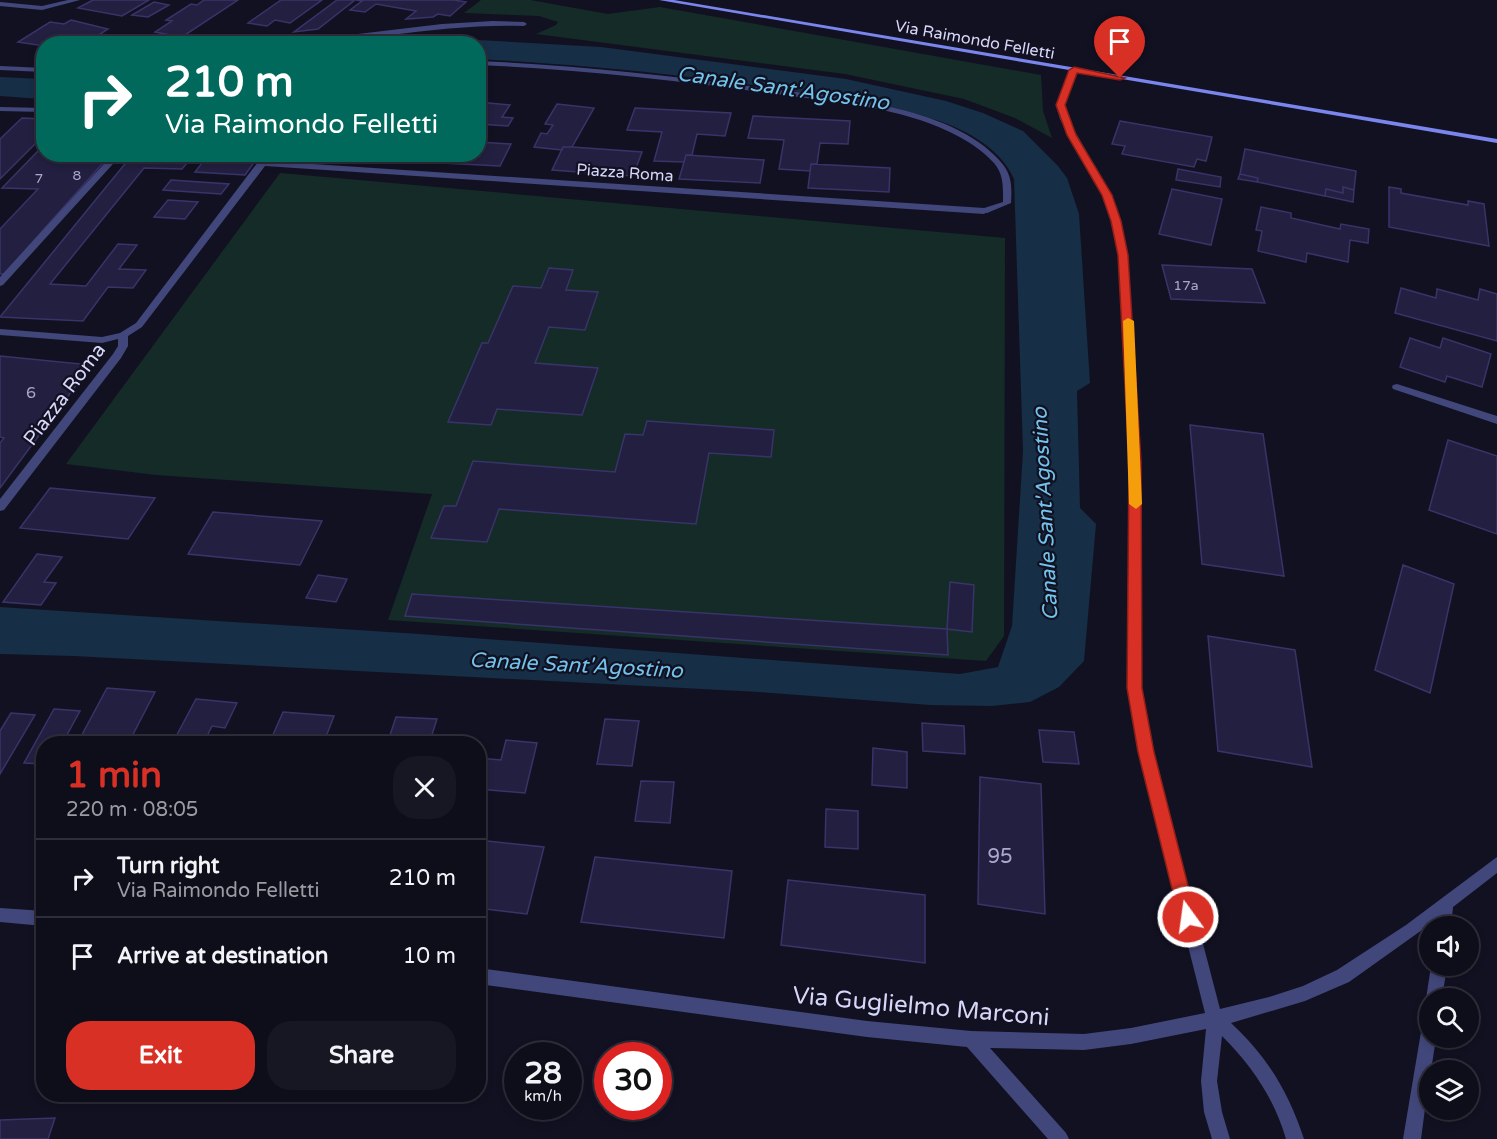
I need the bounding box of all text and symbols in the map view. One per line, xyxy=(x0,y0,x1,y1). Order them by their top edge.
street label: Via Raimondo Felletti xyxy=(893,16,1056,64)
pin xyxy=(1094,16,1145,78)
icon: arrive xyxy=(1103,25,1136,58)
text: 210 m xyxy=(165,57,294,108)
icon: right xyxy=(66,60,144,138)
water label: Canale Sant'Agostino xyxy=(675,61,892,116)
text: Via Raimondo Felletti xyxy=(165,108,438,141)
street label: Piazza Roma xyxy=(576,160,674,186)
house number: 8 xyxy=(73,167,82,184)
house number: 7 xyxy=(35,170,43,187)
house number: 17a xyxy=(1173,277,1199,294)
street label: Piazza Roma xyxy=(19,339,111,450)
house number: 6 xyxy=(26,383,36,403)
water label: Canale Sant'Agostino xyxy=(1027,405,1064,621)
water label: Canale Sant'Agostino xyxy=(469,647,685,684)
text: 1 min xyxy=(66,754,162,797)
button: close xyxy=(393,756,456,819)
text: 220 m · 08:05 xyxy=(66,798,198,822)
house number: 95 xyxy=(987,845,1013,869)
text: Turn right xyxy=(117,853,219,879)
icon: right xyxy=(66,862,99,895)
text: 210 m xyxy=(389,865,456,891)
text: Via Raimondo Felletti xyxy=(117,879,319,903)
position arrow xyxy=(1156,885,1220,949)
map controls xyxy=(1419,916,1479,1120)
button: sound xyxy=(1419,916,1479,976)
icon: arrive xyxy=(66,940,99,973)
text: Arrive at destination xyxy=(117,943,328,969)
text: 10 m xyxy=(402,943,456,969)
street label: Via Guglielmo Marconi xyxy=(791,981,1051,1032)
button: search xyxy=(1419,988,1479,1048)
button: Exit xyxy=(66,1021,255,1090)
button: Share xyxy=(267,1021,456,1090)
speed limit sign: 30 xyxy=(594,1042,672,1120)
text: 28 xyxy=(524,1055,562,1092)
button: layers xyxy=(1419,1060,1479,1120)
text: km/h xyxy=(524,1087,562,1105)

